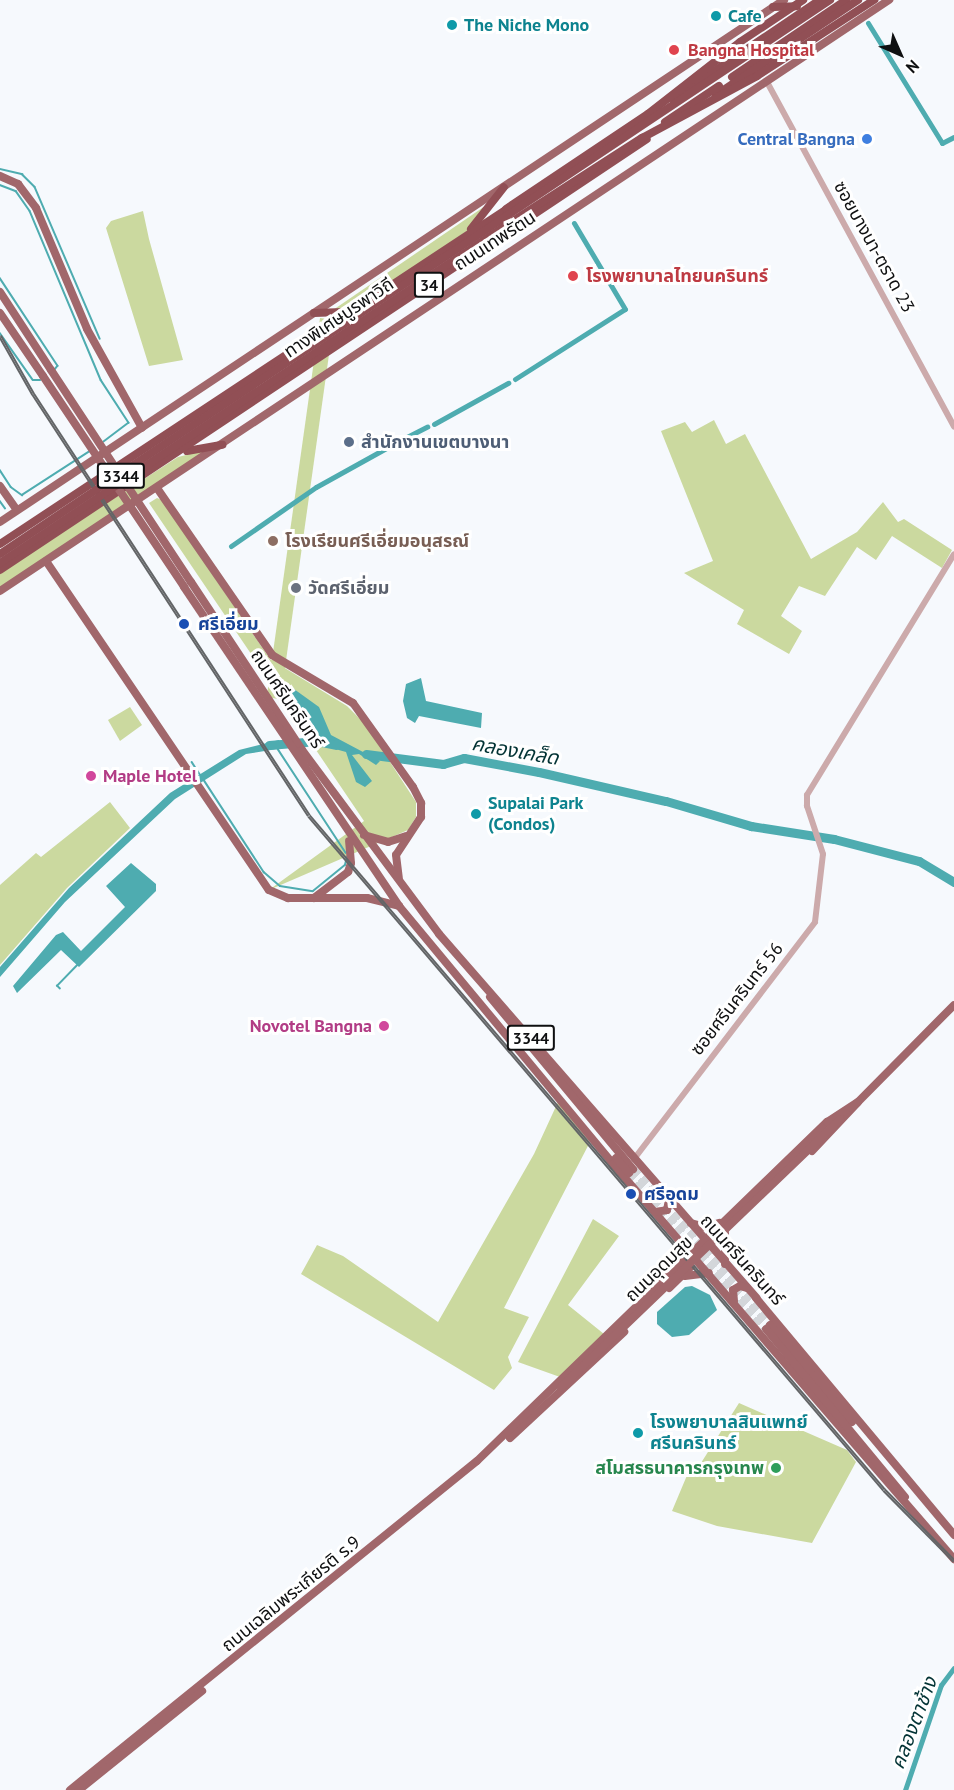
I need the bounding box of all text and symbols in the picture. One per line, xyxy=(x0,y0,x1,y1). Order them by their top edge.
place label: Cafe xyxy=(728,5,762,27)
marker: Cafe xyxy=(709,9,723,23)
place label: The Niche Mono xyxy=(464,14,589,36)
marker: The Niche Mono xyxy=(445,18,459,32)
north arrow xyxy=(870,24,930,84)
place label: Bangna Hospital xyxy=(688,39,814,61)
marker: Bangna Hospital xyxy=(665,41,683,59)
text: N xyxy=(902,56,924,78)
place label: Central Bangna xyxy=(737,128,855,150)
marker: Central Bangna xyxy=(860,132,874,146)
street label: ซอยบางนา-ตราด 23 xyxy=(829,178,919,316)
street label: ถนนเทพรัตน xyxy=(450,207,540,275)
place label: โรงพยาบาลไทยนครินทร์ xyxy=(586,265,768,287)
marker: โรงพยาบาลไทยนครินทร์ xyxy=(564,267,582,285)
road number: 34 xyxy=(412,272,446,298)
street label: ทางพิเศษบูรพาวิถี xyxy=(280,273,398,363)
place label: สำนักงานเขตบางนา xyxy=(361,431,509,453)
marker: สำนักงานเขตบางนา xyxy=(342,435,356,449)
road number: 3344 xyxy=(96,463,146,489)
place label: โรงเรียนศรีเอี่ยมอนุสรณ์ xyxy=(285,530,469,552)
marker: โรงเรียนศรีเอี่ยมอนุสรณ์ xyxy=(266,534,280,548)
place label: วัดศรีเอี่ยม xyxy=(308,577,389,599)
marker: วัดศรีเอี่ยม xyxy=(289,581,303,595)
place label: ศรีเอี่ยม xyxy=(198,613,259,635)
marker: ศรีเอี่ยม xyxy=(175,615,193,633)
street label: ถนนศรีนครินทร์ xyxy=(246,645,328,753)
water label: คลองเคล็ด xyxy=(470,732,560,770)
place label: Maple Hotel xyxy=(103,765,197,787)
marker: Maple Hotel xyxy=(84,769,98,783)
place label: Supalai Park (Condos) xyxy=(488,793,583,836)
marker: Supalai Park (Condos) xyxy=(469,807,483,821)
street label: ซอยศรีนครินทร์ 56 xyxy=(686,938,788,1060)
place label: Novotel Bangna xyxy=(250,1015,372,1037)
marker: Novotel Bangna xyxy=(377,1019,391,1033)
road number: 3344 xyxy=(506,1025,556,1051)
place label: ศรีอุดม xyxy=(644,1183,699,1205)
marker: ศรีอุดม xyxy=(622,1185,640,1203)
street label: ถนนศรีนครินทร์ xyxy=(696,1210,788,1310)
street label: ถนนอุดมสุข xyxy=(621,1232,697,1306)
place label: โรงพยาบาลสินแพทย์ ศรีนครินทร์ xyxy=(650,1412,808,1454)
marker: โรงพยาบาลสินแพทย์ ศรีนครินทร์ xyxy=(631,1426,645,1440)
place label: สโมสรธนาคารกรุงเทพ xyxy=(595,1457,764,1479)
marker: สโมสรธนาคารกรุงเทพ xyxy=(769,1461,783,1475)
street label: ถนนเฉลิมพระเกียรติ ร.9 xyxy=(217,1532,365,1656)
water label: คลองตาช้าง xyxy=(885,1674,943,1772)

